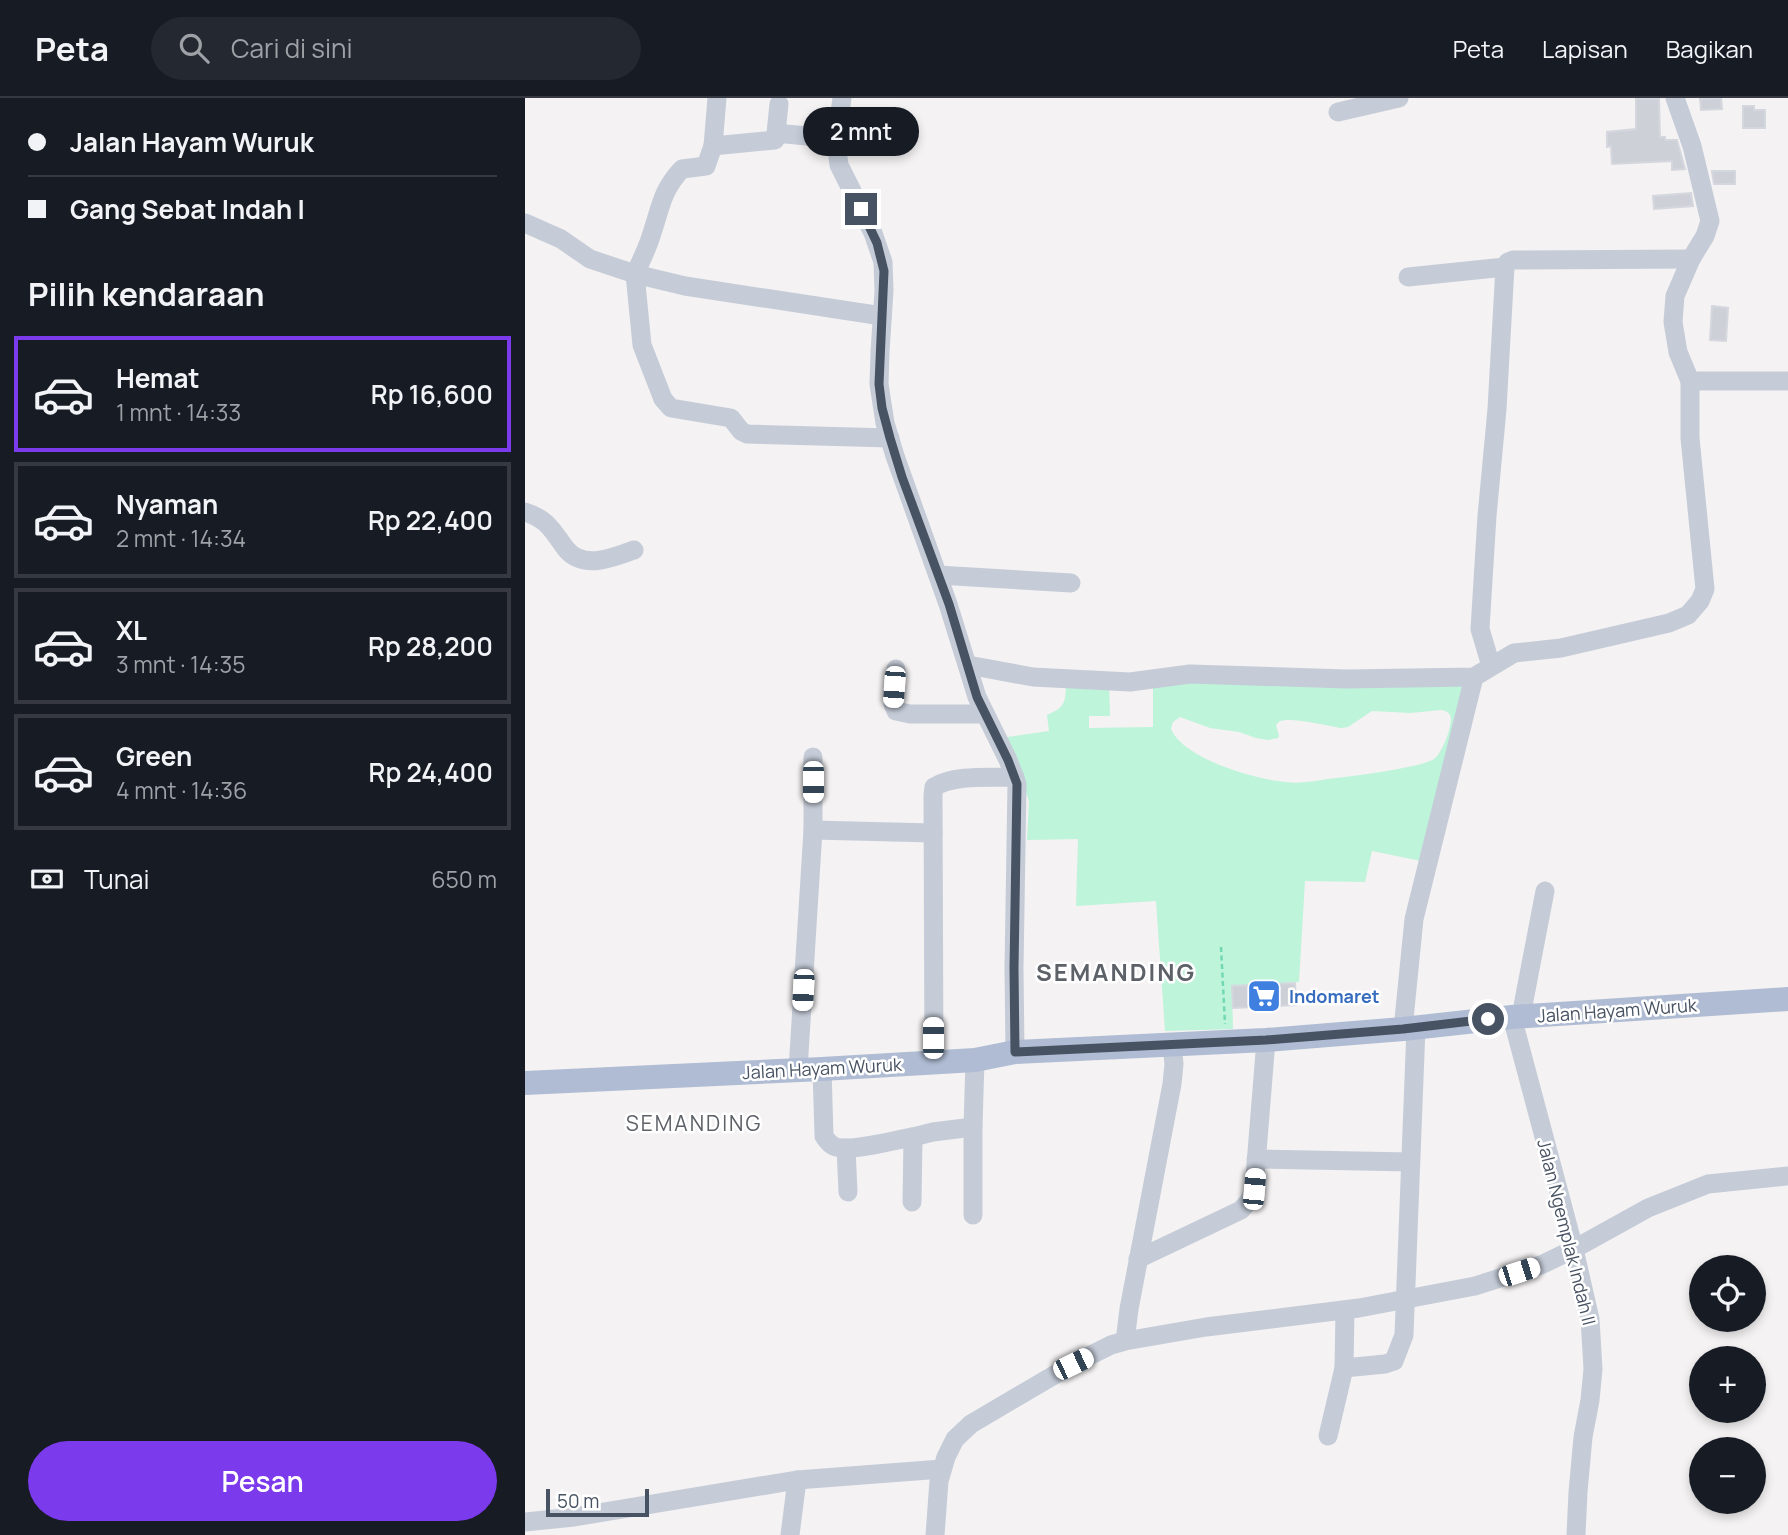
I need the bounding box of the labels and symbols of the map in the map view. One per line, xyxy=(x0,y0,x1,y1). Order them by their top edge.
callout: 2 mnt xyxy=(803,108,919,156)
route end xyxy=(845,193,877,225)
car xyxy=(883,665,906,709)
car xyxy=(803,761,824,803)
district label: SEMANDING xyxy=(1036,955,1196,988)
car xyxy=(792,968,815,1012)
supermarket icon: Indomaret xyxy=(1245,977,1283,1015)
place label: Indomaret xyxy=(1289,984,1380,1008)
street label: Jalan Hayam Wuruk xyxy=(1536,992,1699,1028)
route start xyxy=(1472,1003,1504,1035)
car xyxy=(923,1017,944,1059)
street label: Jalan Hayam Wuruk xyxy=(742,1052,903,1084)
district label: SEMANDING xyxy=(626,1109,762,1137)
street label: Jalan Ngemplak Indah II xyxy=(1532,1136,1602,1328)
car xyxy=(1242,1167,1267,1211)
car xyxy=(1496,1256,1543,1288)
car xyxy=(1050,1345,1097,1383)
scale bar xyxy=(546,1486,649,1518)

